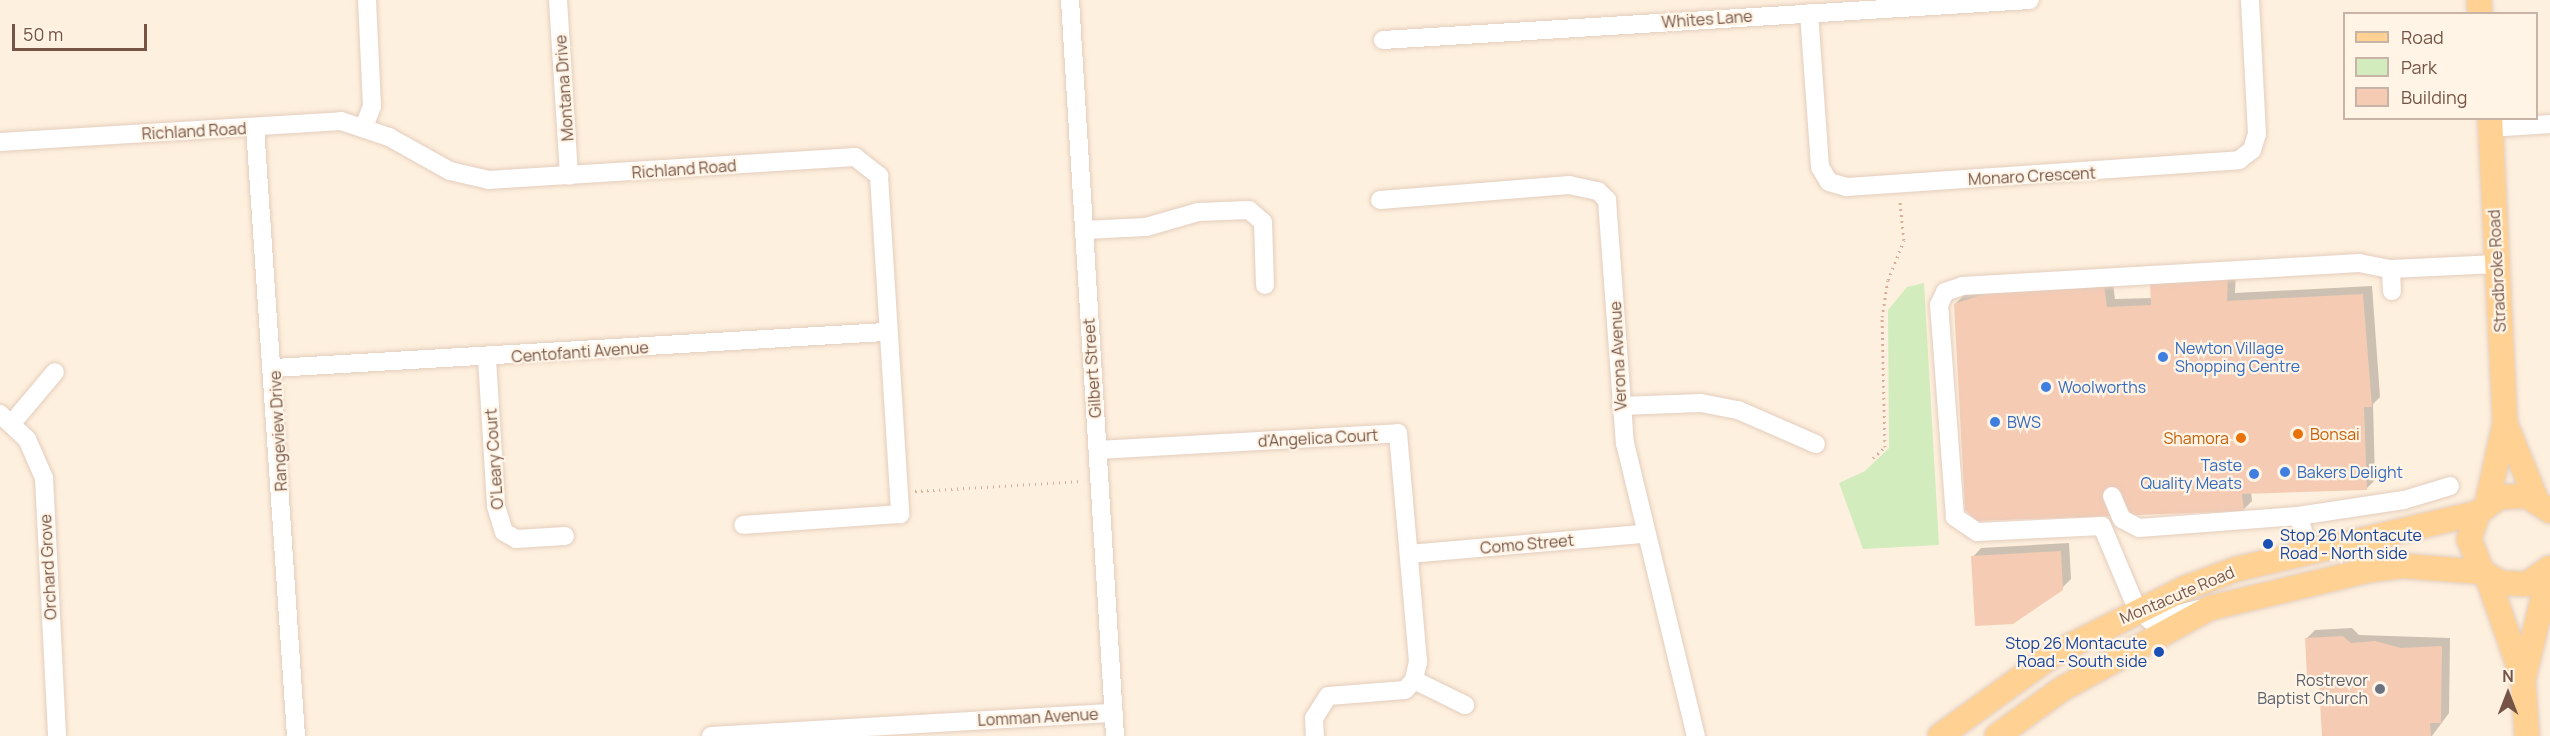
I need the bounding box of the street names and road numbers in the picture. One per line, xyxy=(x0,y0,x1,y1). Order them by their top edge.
street label: Whites Lane xyxy=(1661,6,1753,32)
street label: Montana Drive xyxy=(551,34,577,142)
street label: Richland Road xyxy=(141,119,247,143)
street label: Richland Road xyxy=(631,156,737,182)
street label: Monaro Crescent xyxy=(1968,163,2096,189)
street label: Stradbroke Road xyxy=(2484,209,2510,333)
street label: Verona Avenue xyxy=(1606,301,1630,411)
street label: Gilbert Street xyxy=(1079,317,1105,419)
street label: Centofanti Avenue xyxy=(511,338,649,366)
street label: Rangeview Drive xyxy=(265,370,291,492)
street label: O'Leary Court xyxy=(481,408,507,510)
street label: d'Angelica Court xyxy=(1257,425,1379,451)
street label: Orchard Grove xyxy=(36,514,60,620)
street label: Como Street xyxy=(1479,530,1575,558)
street label: Montacute Road xyxy=(2117,562,2237,628)
street label: Lomman Avenue xyxy=(977,704,1099,730)

